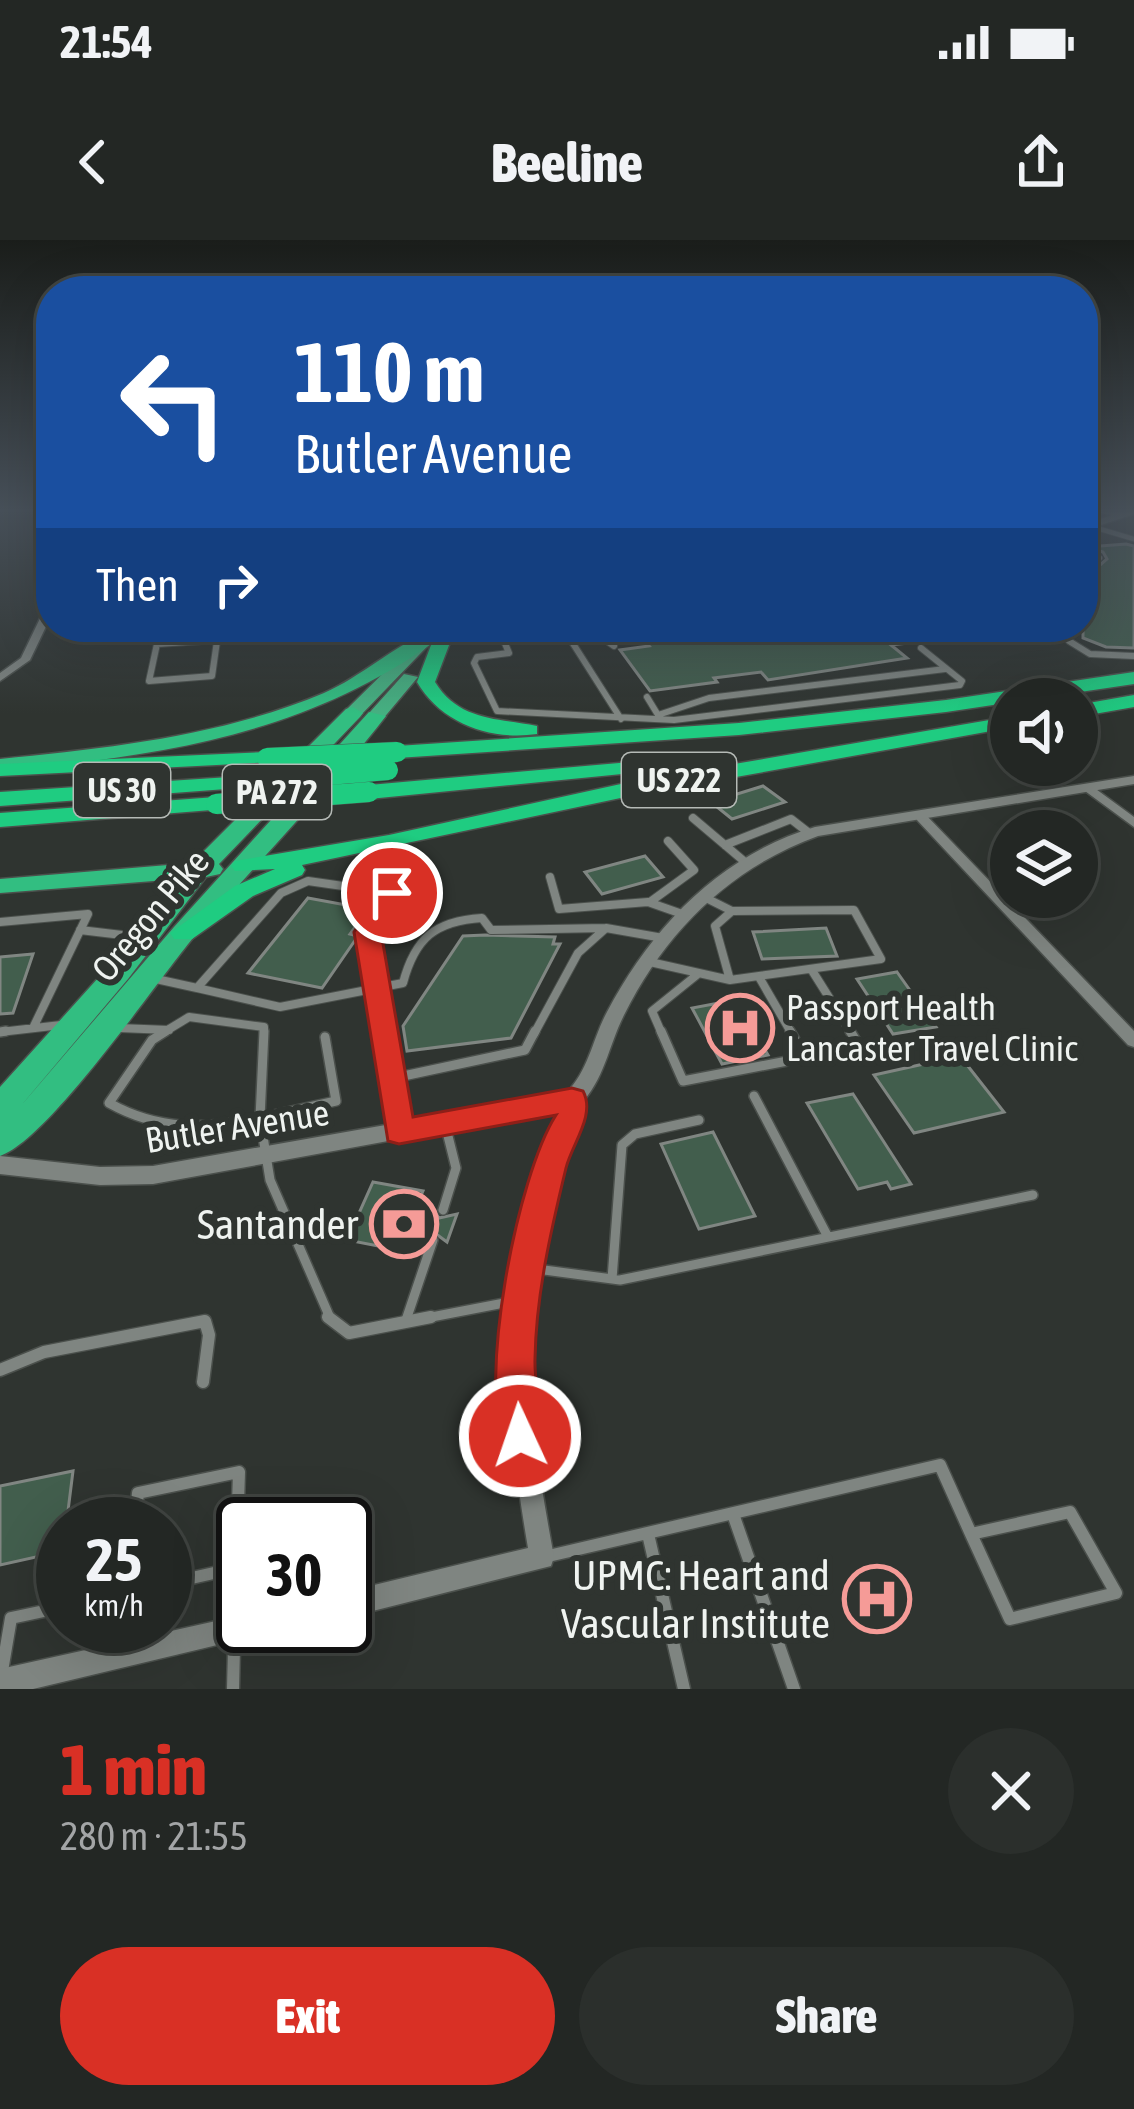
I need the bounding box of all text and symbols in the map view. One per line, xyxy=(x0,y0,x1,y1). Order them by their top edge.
text: 21:54 xyxy=(60,16,153,68)
icon: back xyxy=(60,129,126,195)
icon: share xyxy=(1008,129,1074,195)
text: Beeline xyxy=(491,132,643,193)
icon: left xyxy=(96,324,252,480)
text: 110 m xyxy=(294,324,484,420)
text: Butler Avenue xyxy=(294,423,572,484)
icon: right xyxy=(203,552,269,618)
text: Then xyxy=(96,559,179,611)
map controls xyxy=(990,678,1098,918)
button: sound xyxy=(990,678,1098,786)
road number: US 222 xyxy=(622,753,736,807)
road number: US 30 xyxy=(74,763,170,817)
road number: PA 272 xyxy=(223,765,331,819)
button: layers xyxy=(990,810,1098,918)
street label: Oregon Pike xyxy=(83,841,217,989)
pin xyxy=(341,842,443,944)
icon: arrive xyxy=(359,860,425,926)
place label: Passport Health Lancaster Travel Clinic xyxy=(786,986,1078,1069)
hospital icon: Passport Health Lancaster Travel Clinic xyxy=(705,993,775,1063)
street label: Butler Avenue xyxy=(142,1091,332,1161)
bank icon: Santander xyxy=(369,1189,439,1259)
place label: Santander xyxy=(197,1200,359,1248)
position arrow xyxy=(457,1373,583,1499)
speed limit sign: 30 xyxy=(216,1497,372,1653)
text: 25 xyxy=(86,1525,142,1594)
place label: UPMC: Heart and Vascular Institute xyxy=(561,1551,830,1647)
hospital icon: UPMC: Heart and Vascular Institute xyxy=(842,1564,912,1634)
text: km/h xyxy=(84,1588,144,1622)
text: 1 min xyxy=(60,1728,207,1810)
button: close xyxy=(948,1728,1074,1854)
text: 280 m · 21:55 xyxy=(60,1814,248,1858)
button: Exit xyxy=(60,1947,555,2085)
button: Share xyxy=(579,1947,1074,2085)

